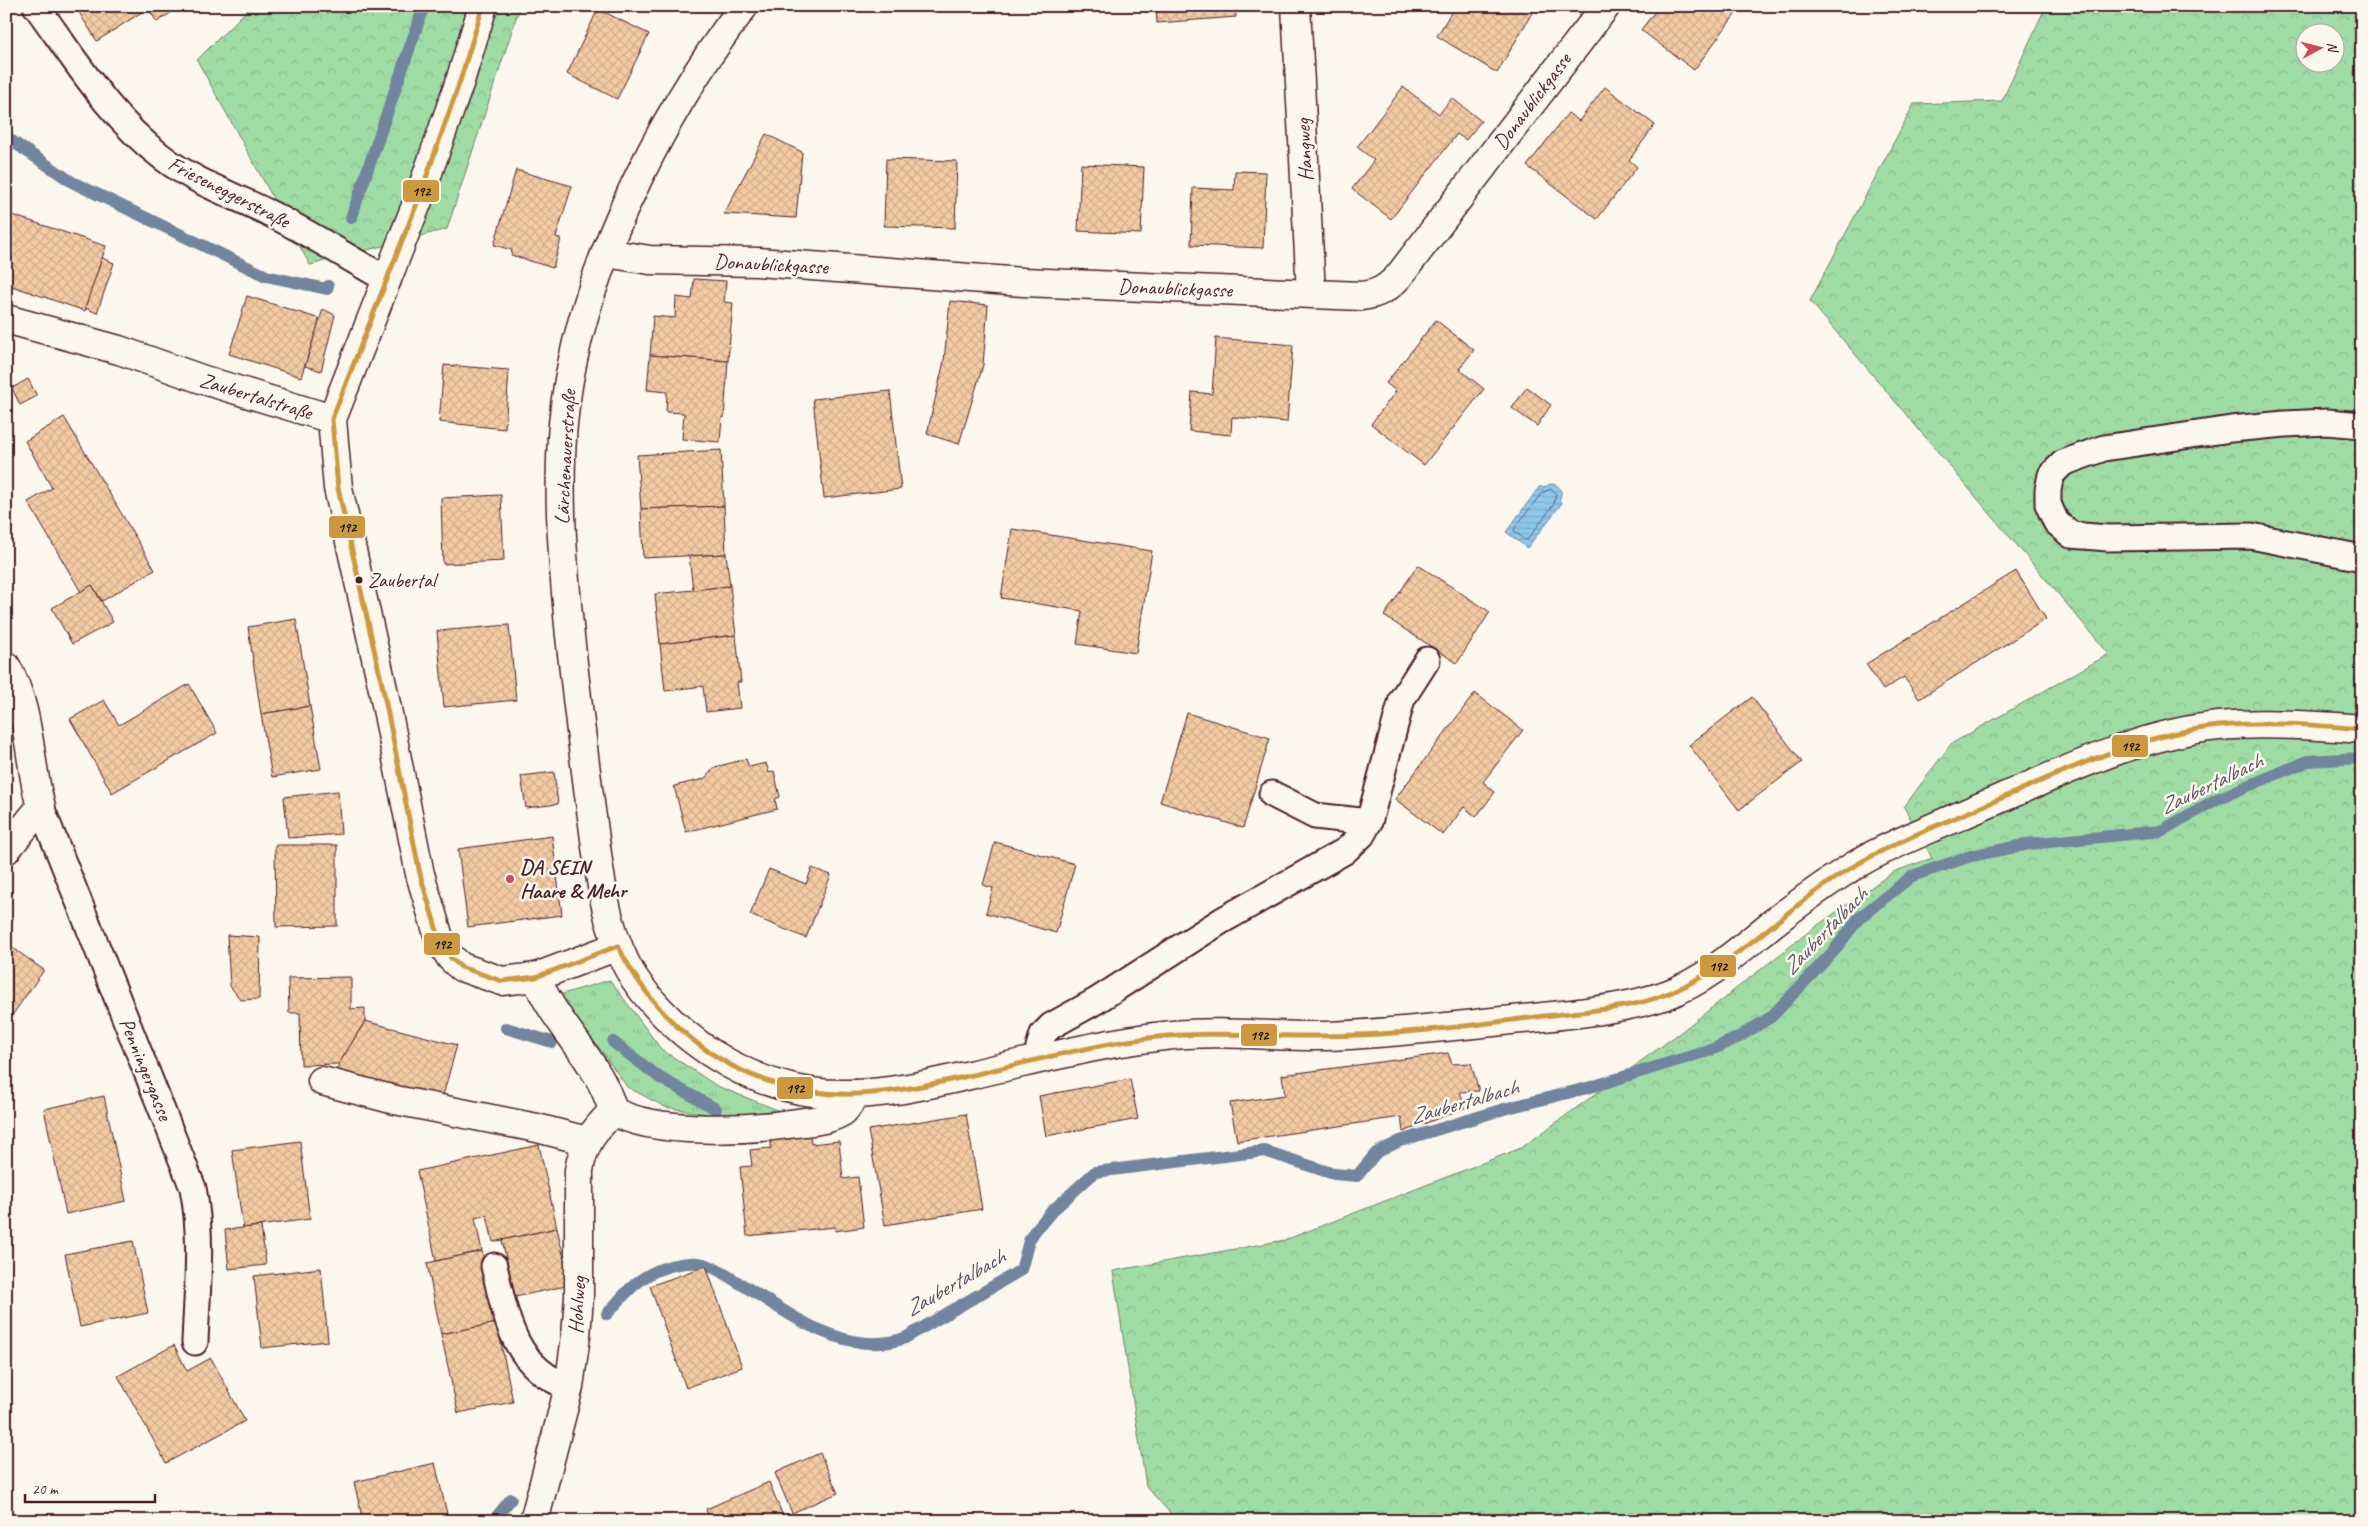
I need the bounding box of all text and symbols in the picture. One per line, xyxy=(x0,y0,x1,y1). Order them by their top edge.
north arrow xyxy=(2296,22,2346,72)
text: N xyxy=(2323,41,2342,54)
street label: Donaublickgasse xyxy=(1487,47,1577,154)
street label: Hangweg xyxy=(1289,116,1319,182)
street label: Frieseneggerstraße xyxy=(164,150,296,235)
line badge: 192 xyxy=(402,179,440,203)
text: 192 xyxy=(412,183,432,200)
street label: Donaublickgasse xyxy=(713,248,830,280)
street label: Donaublickgasse xyxy=(1118,273,1234,303)
street label: Zaubertalstraße xyxy=(197,367,317,426)
street label: Lärchenauerstraße xyxy=(548,387,582,525)
line badge: 192 xyxy=(328,515,366,539)
text: 192 xyxy=(338,519,358,536)
place label: Zaubertal xyxy=(368,568,439,593)
marker: Zaubertal xyxy=(354,575,364,585)
line badge: 192 xyxy=(2111,734,2149,758)
text: 192 xyxy=(2121,738,2141,755)
water label: Zaubertalbach xyxy=(2155,746,2269,821)
place label: DA SEIN Haare & Mehr xyxy=(520,854,629,904)
marker: DA SEIN Haare & Mehr xyxy=(504,873,516,885)
water label: Zaubertalbach xyxy=(1776,880,1875,981)
line badge: 192 xyxy=(423,932,461,956)
text: 192 xyxy=(433,936,453,953)
line badge: 192 xyxy=(1699,954,1737,978)
text: 192 xyxy=(1709,958,1729,975)
street label: Penningergasse xyxy=(114,1014,179,1125)
line badge: 192 xyxy=(1240,1023,1278,1047)
text: 192 xyxy=(1250,1027,1270,1044)
water label: Zaubertalbach xyxy=(1407,1073,1523,1131)
line badge: 192 xyxy=(776,1076,814,1100)
text: 192 xyxy=(786,1080,806,1097)
water label: Zaubertalbach xyxy=(900,1242,1012,1323)
street label: Hohlweg xyxy=(563,1274,592,1334)
scale bar xyxy=(25,1472,155,1504)
text: 20 m xyxy=(32,1480,59,1499)

